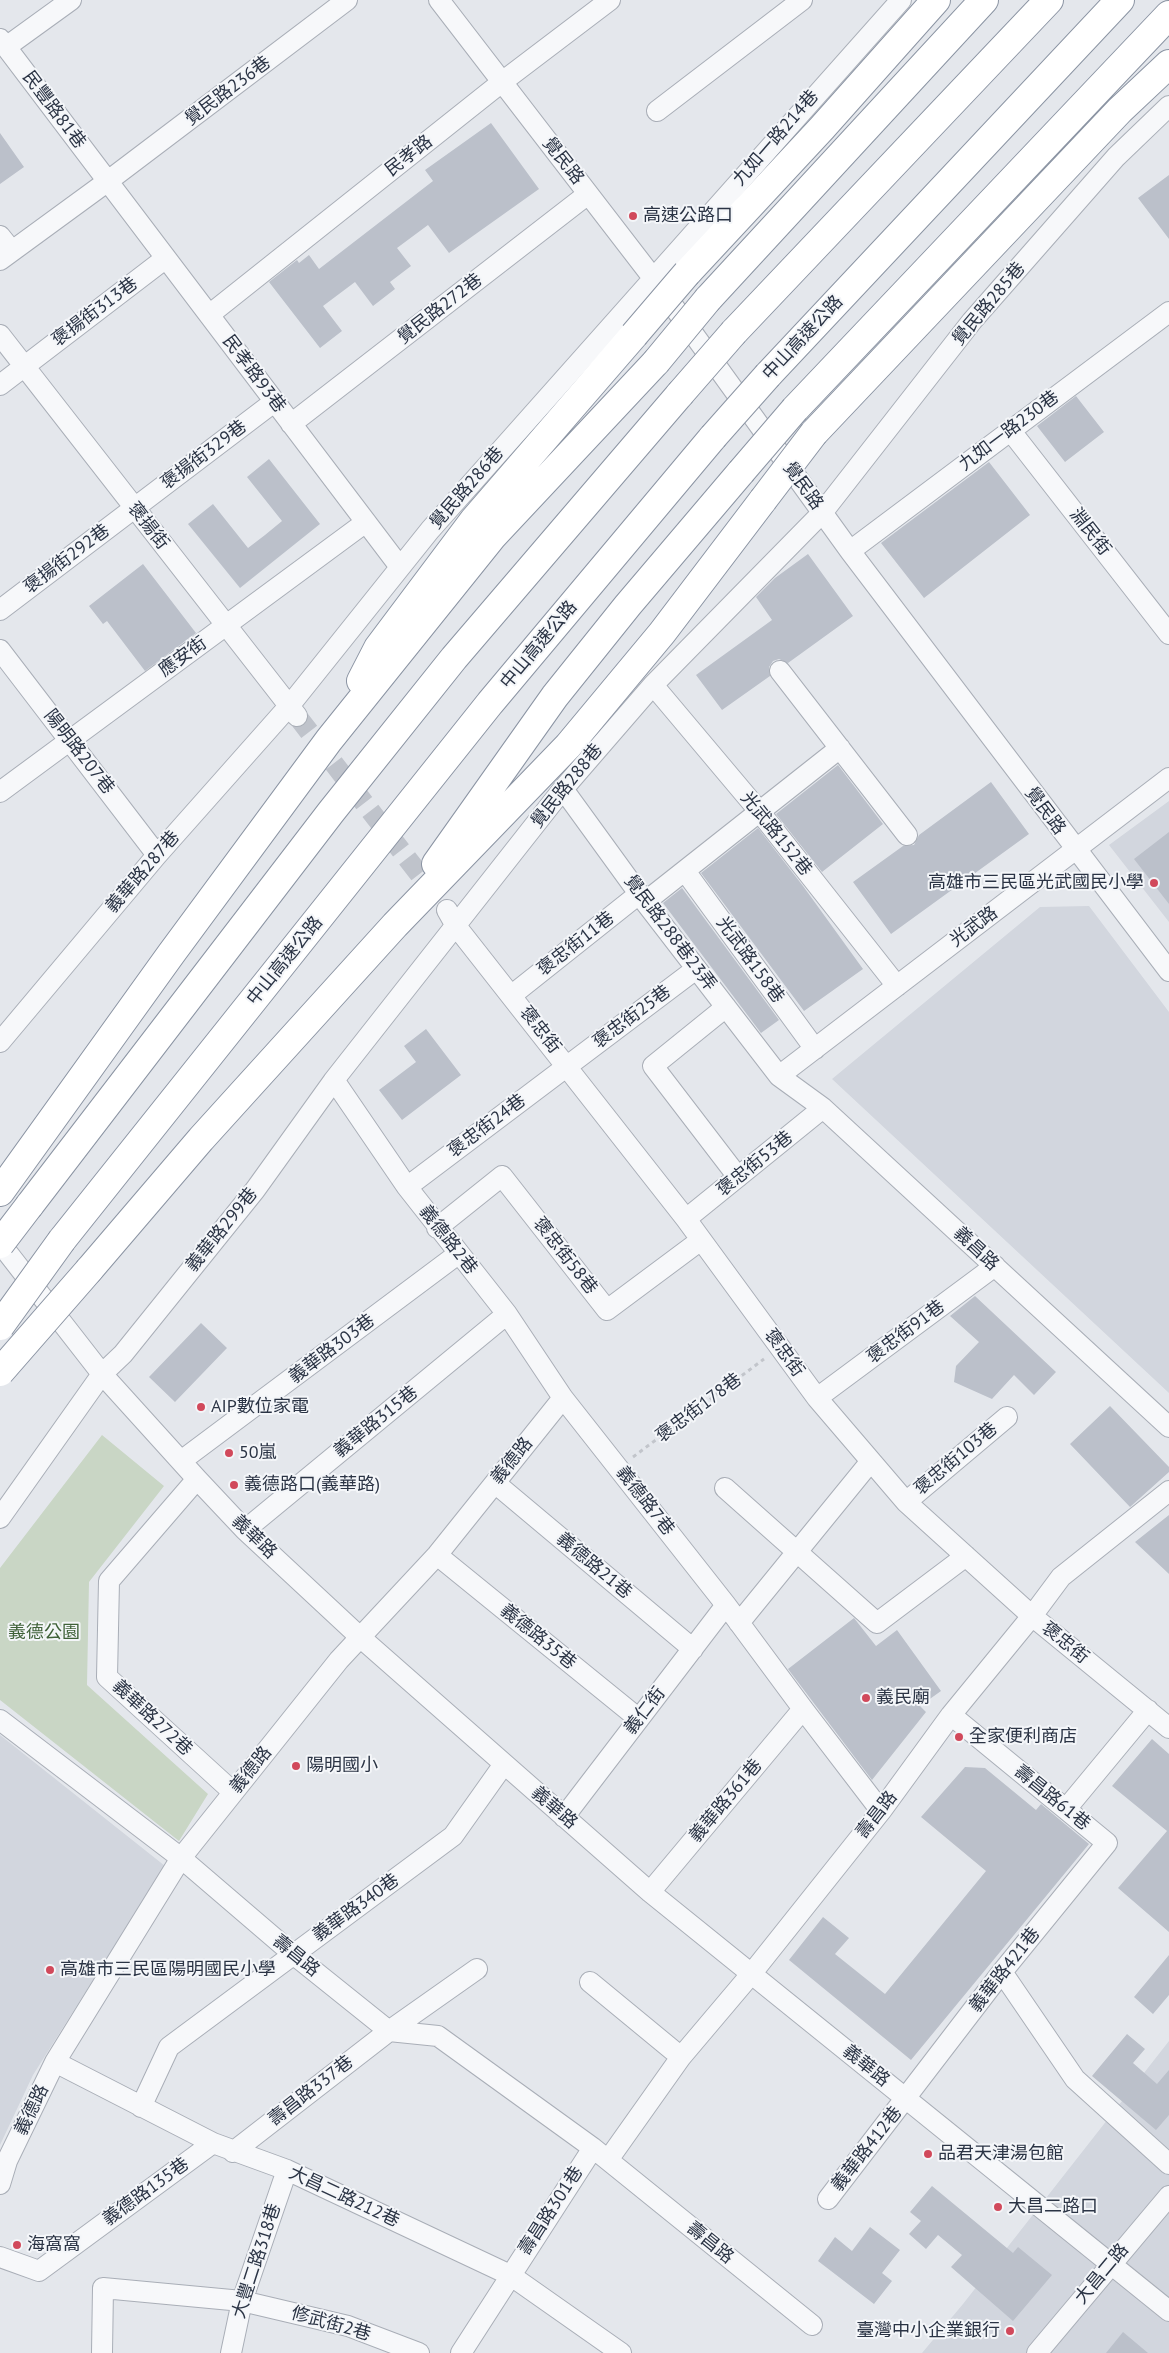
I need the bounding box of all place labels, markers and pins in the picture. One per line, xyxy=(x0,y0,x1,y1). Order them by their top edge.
place label: 高速公路口 xyxy=(643,205,733,227)
marker: 高速公路口 xyxy=(627,210,639,222)
place label: 高雄市三民區光武國民小學 xyxy=(928,872,1144,894)
marker: 高雄市三民區光武國民小學 xyxy=(1148,877,1160,889)
place label: AIP數位家電 xyxy=(211,1396,309,1418)
marker: AIP數位家電 xyxy=(195,1401,207,1413)
place label: 50嵐 xyxy=(239,1442,277,1464)
marker: 50嵐 xyxy=(223,1447,235,1459)
place label: 義德路口(義華路) xyxy=(244,1474,380,1496)
marker: 義德路口(義華路) xyxy=(228,1479,240,1491)
place label: 義民廟 xyxy=(876,1687,930,1709)
marker: 義民廟 xyxy=(860,1692,872,1704)
place label: 全家便利商店 xyxy=(969,1726,1077,1748)
marker: 全家便利商店 xyxy=(953,1731,965,1743)
place label: 陽明國小 xyxy=(306,1755,378,1777)
marker: 陽明國小 xyxy=(290,1760,302,1772)
place label: 高雄市三民區陽明國民小學 xyxy=(60,1959,276,1981)
marker: 高雄市三民區陽明國民小學 xyxy=(44,1964,56,1976)
place label: 品君天津湯包館 xyxy=(938,2143,1064,2165)
marker: 品君天津湯包館 xyxy=(922,2148,934,2160)
place label: 大昌二路口 xyxy=(1008,2196,1098,2218)
marker: 大昌二路口 xyxy=(992,2201,1004,2213)
place label: 海窩窩 xyxy=(27,2234,81,2256)
marker: 海窩窩 xyxy=(11,2239,23,2251)
place label: 臺灣中小企業銀行 xyxy=(856,2320,1000,2342)
marker: 臺灣中小企業銀行 xyxy=(1004,2325,1016,2337)

